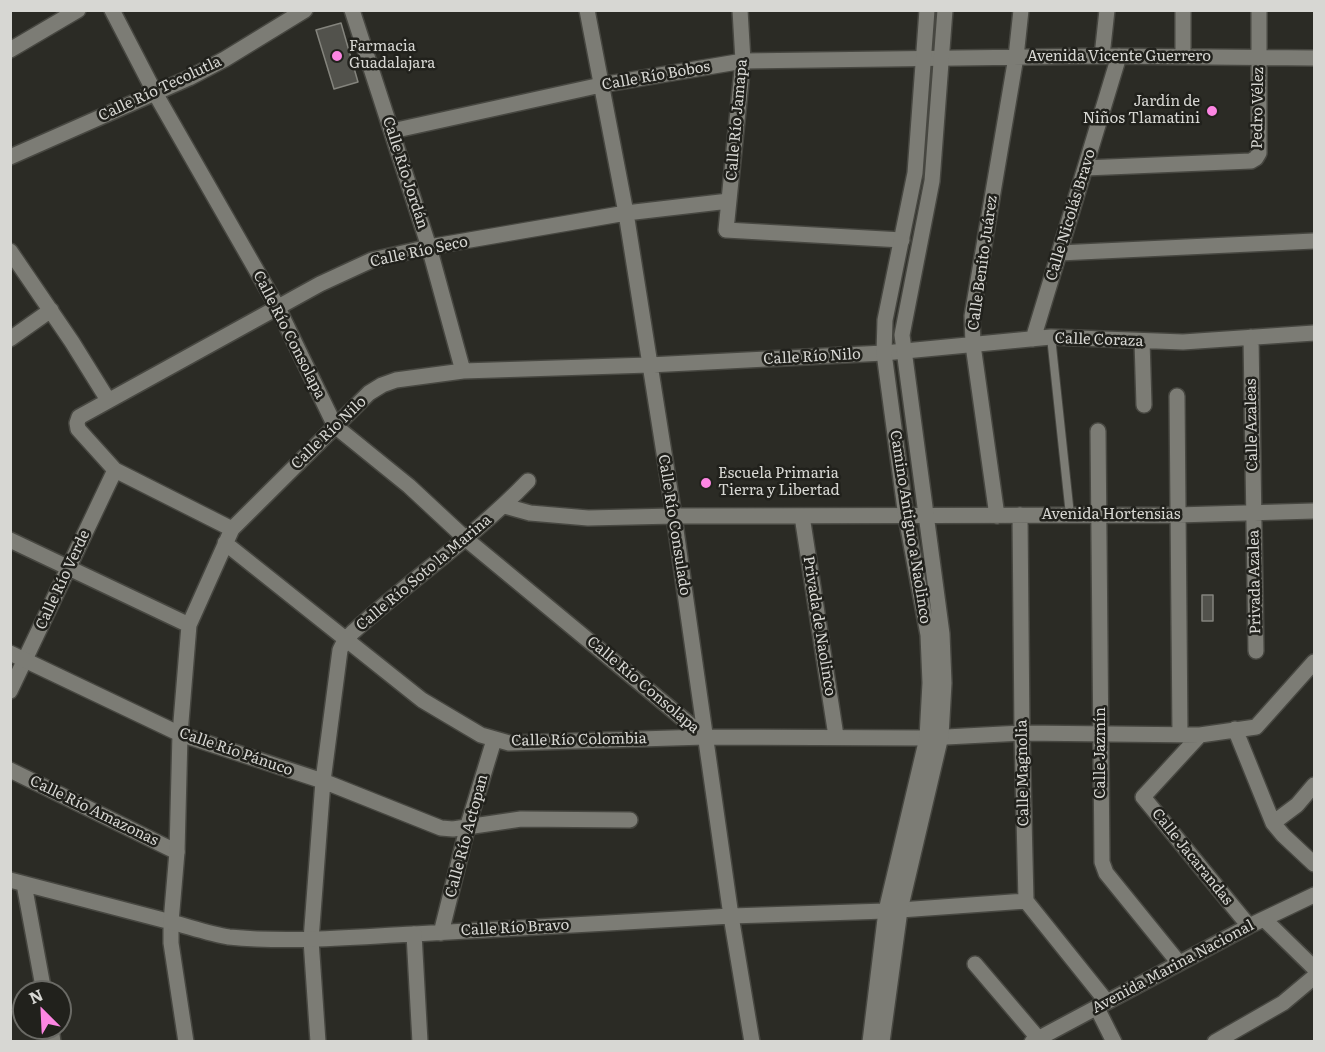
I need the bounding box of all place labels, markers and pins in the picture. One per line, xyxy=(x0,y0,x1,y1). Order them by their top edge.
place label: Farmacia Guadalajara xyxy=(349,38,435,73)
marker: Farmacia Guadalajara xyxy=(330,49,344,63)
place label: Jardín de Niños Tlamatini xyxy=(1083,93,1200,128)
marker: Jardín de Niños Tlamatini xyxy=(1205,104,1219,118)
place label: Escuela Primaria Tierra y Libertad xyxy=(718,465,840,500)
marker: Escuela Primaria Tierra y Libertad xyxy=(699,476,713,490)

